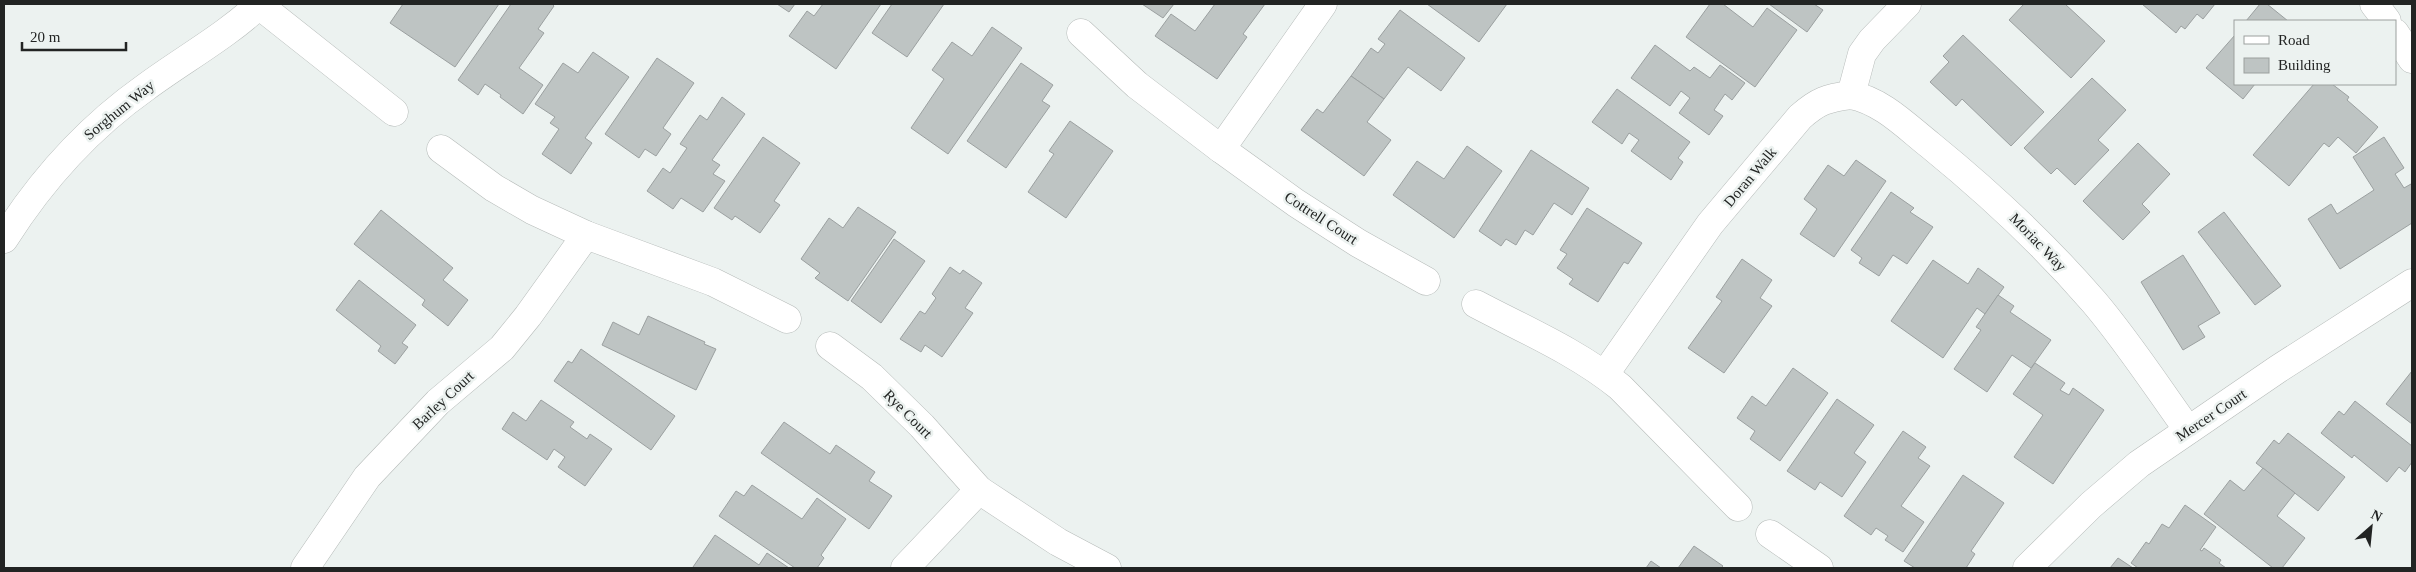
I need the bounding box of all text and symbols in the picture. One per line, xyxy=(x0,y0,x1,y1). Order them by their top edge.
scale bar xyxy=(22,20,126,52)
legend xyxy=(2234,20,2396,85)
text: 20 m xyxy=(30,29,61,45)
text: Road xyxy=(2278,32,2310,48)
text: Building xyxy=(2278,57,2331,73)
street label: Sorghum Way xyxy=(81,77,158,143)
street label: Doran Walk xyxy=(1721,144,1780,210)
street label: Cottrell Court xyxy=(1282,188,1361,248)
street label: Moriac Way xyxy=(2007,210,2070,274)
street label: Barley Court xyxy=(409,367,478,432)
street label: Mercer Court xyxy=(2173,385,2250,444)
street label: Rye Court xyxy=(881,387,936,442)
north arrow xyxy=(2346,502,2396,552)
text: N xyxy=(2369,507,2385,525)

